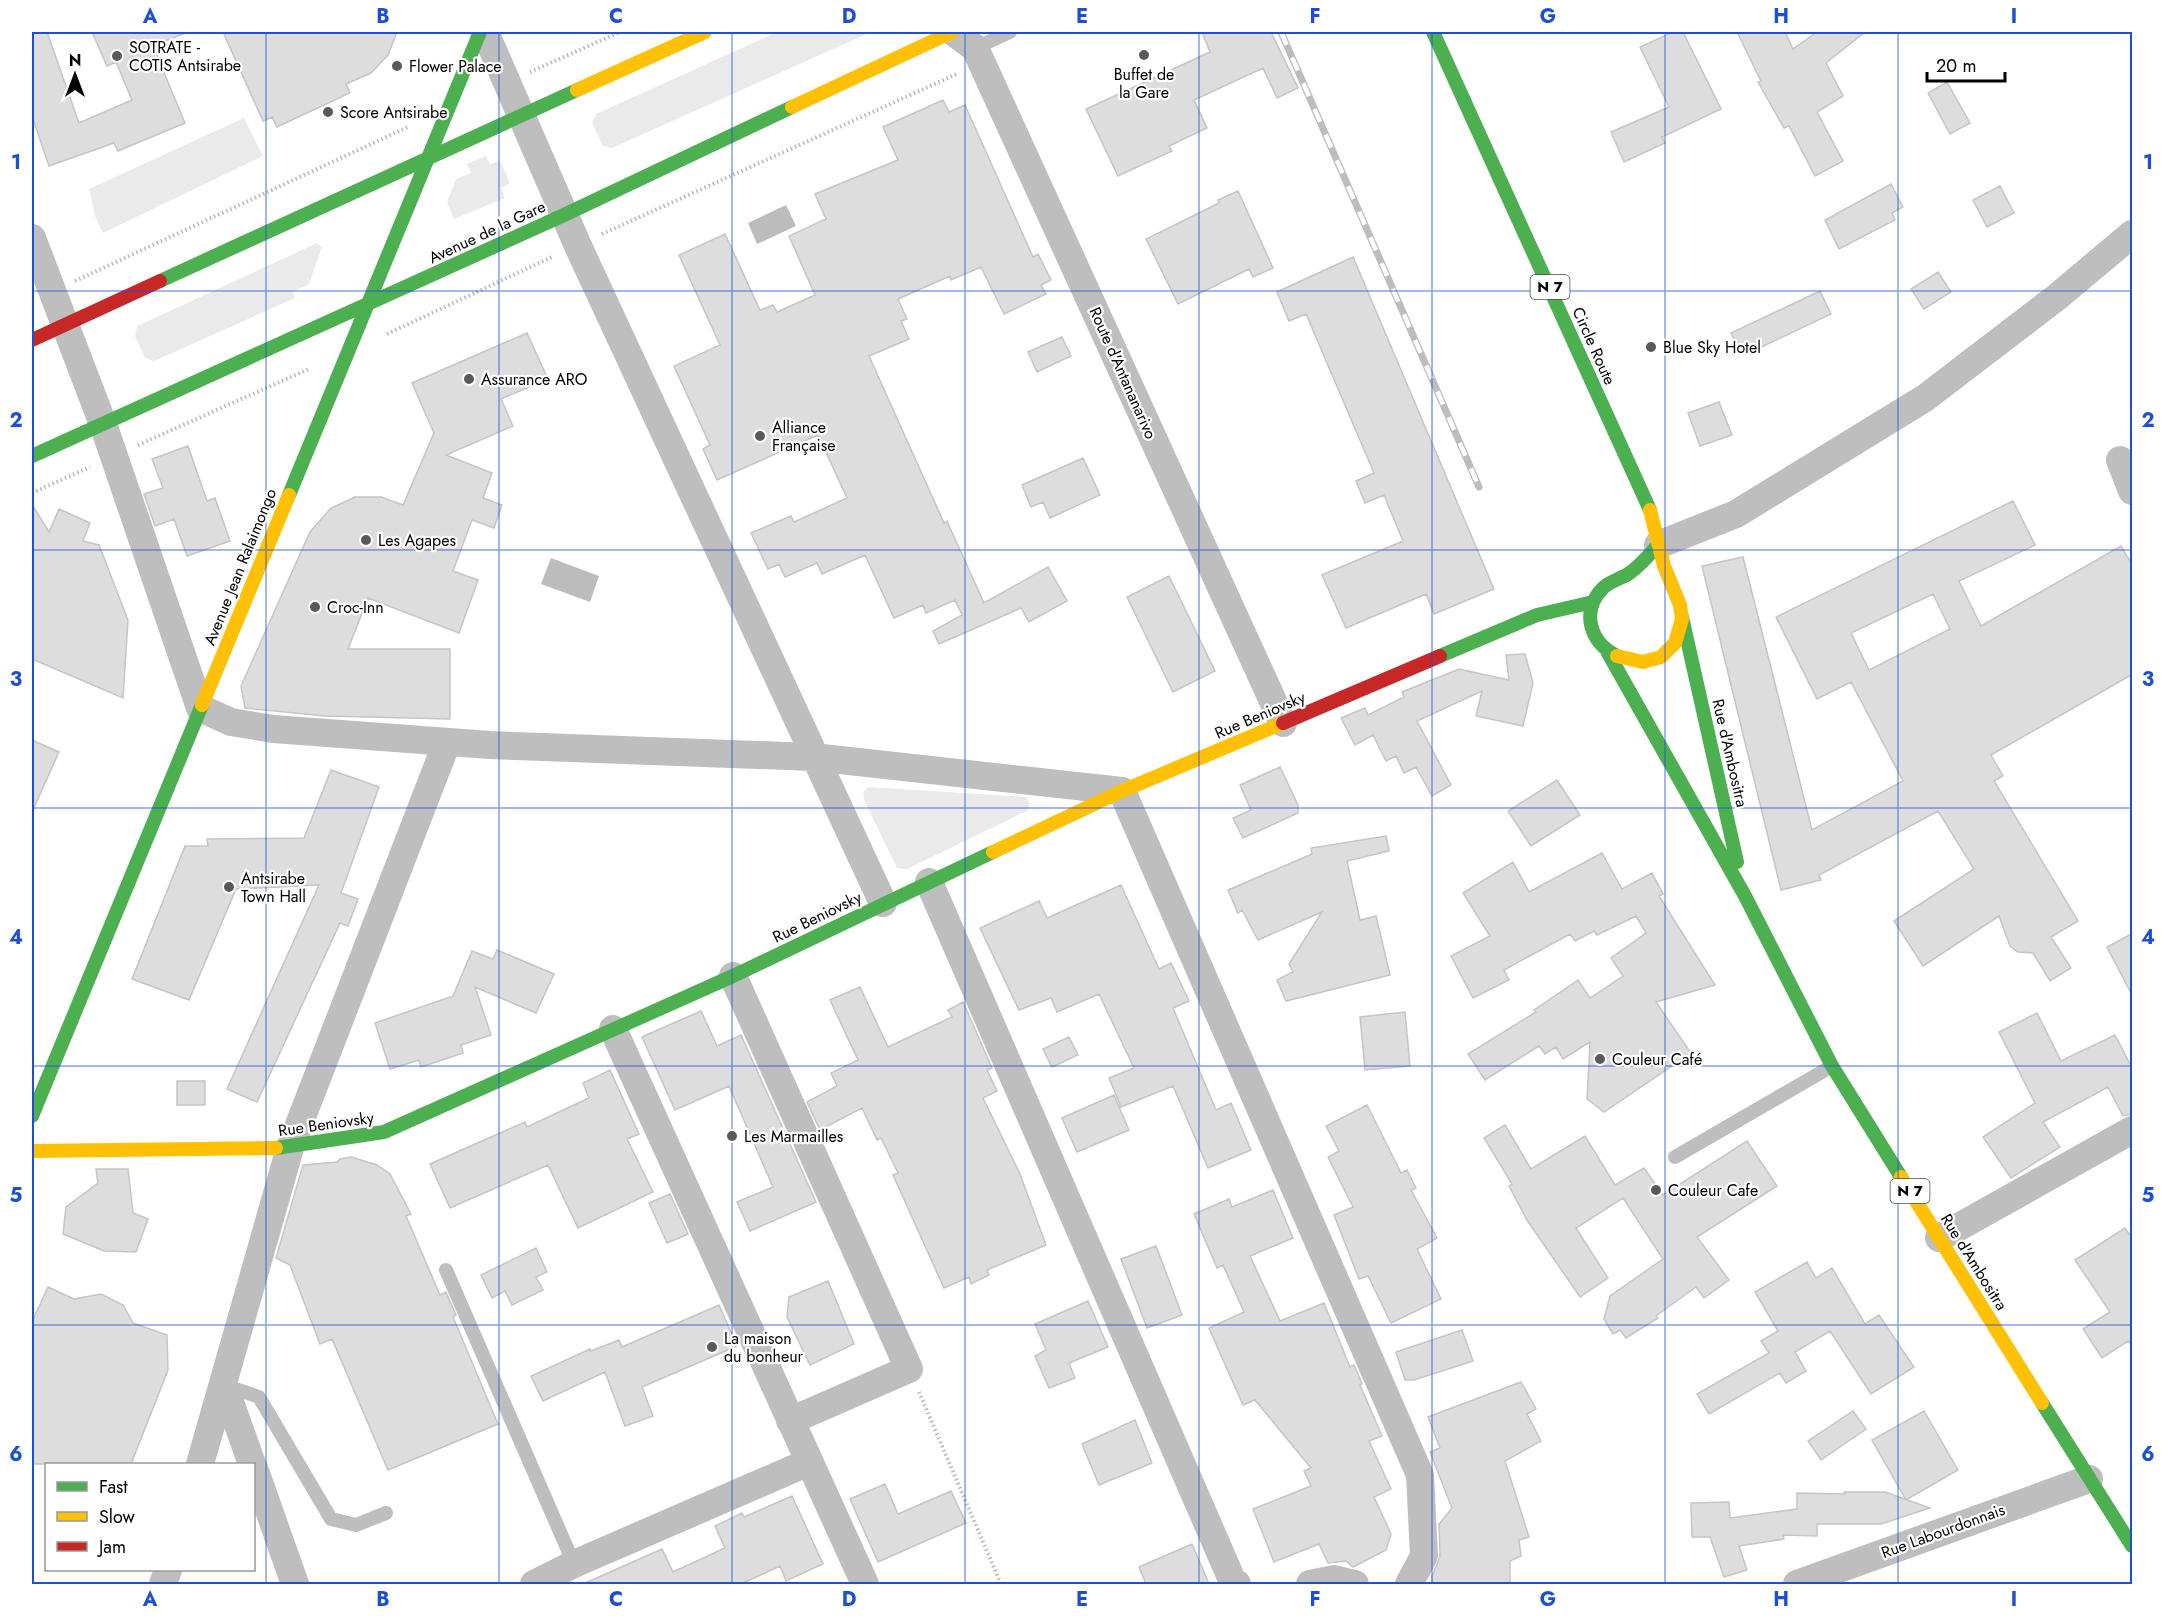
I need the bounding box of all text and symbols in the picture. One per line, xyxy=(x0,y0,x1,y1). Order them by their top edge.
text: A xyxy=(142,2,158,31)
text: B xyxy=(376,2,390,31)
text: C xyxy=(609,2,623,31)
text: D xyxy=(842,2,856,31)
text: E xyxy=(1076,2,1088,31)
text: F xyxy=(1309,2,1321,31)
text: G xyxy=(1540,2,1556,31)
text: H xyxy=(1773,2,1789,31)
text: I xyxy=(2011,2,2017,31)
place label: SOTRATE - COTIS Antsirabe xyxy=(129,36,241,77)
north arrow xyxy=(45,45,105,105)
scale bar xyxy=(1927,45,2005,83)
marker: Buffet de la Gare xyxy=(1137,48,1151,62)
text: N xyxy=(69,49,81,72)
marker: SOTRATE - COTIS Antsirabe xyxy=(110,49,124,63)
text: 20 m xyxy=(1936,53,1976,79)
place label: Flower Palace xyxy=(409,55,502,78)
marker: Flower Palace xyxy=(390,59,404,73)
place label: Buffet de la Gare xyxy=(1114,63,1174,104)
place label: Score Antsirabe xyxy=(340,101,447,124)
marker: Score Antsirabe xyxy=(321,105,335,119)
text: 1 xyxy=(11,148,21,177)
text: 1 xyxy=(2143,148,2153,177)
street label: Avenue de la Gare xyxy=(425,195,549,269)
road number: N 7 xyxy=(1530,275,1570,299)
street label: Route d'Antananarivo xyxy=(1084,303,1163,443)
street label: Circle Route xyxy=(1567,303,1621,389)
place label: Blue Sky Hotel xyxy=(1663,336,1761,359)
marker: Blue Sky Hotel xyxy=(1644,340,1658,354)
place label: Assurance ARO xyxy=(481,368,587,391)
marker: Assurance ARO xyxy=(462,372,476,386)
text: 2 xyxy=(9,406,23,435)
text: 2 xyxy=(2141,406,2155,435)
place label: Alliance Française xyxy=(772,416,835,457)
marker: Alliance Française xyxy=(753,429,767,443)
street label: Avenue Jean Ralaimongo xyxy=(198,485,282,649)
place label: Les Agapes xyxy=(378,529,456,552)
marker: Les Agapes xyxy=(359,533,373,547)
place label: Croc-Inn xyxy=(327,596,384,619)
marker: Croc-Inn xyxy=(308,600,322,614)
text: 3 xyxy=(10,665,22,694)
text: 3 xyxy=(2142,665,2154,694)
street label: Rue Beniovsky xyxy=(1211,685,1310,744)
street label: Rue d'Ambositra xyxy=(1706,697,1754,809)
place label: Antsirabe Town Hall xyxy=(241,867,306,908)
marker: Antsirabe Town Hall xyxy=(222,880,236,894)
street label: Rue Beniovsky xyxy=(769,885,866,948)
text: 4 xyxy=(9,923,23,952)
text: 4 xyxy=(2141,923,2155,952)
place label: Couleur Café xyxy=(1612,1048,1702,1071)
marker: Couleur Café xyxy=(1593,1052,1607,1066)
street label: Rue Beniovsky xyxy=(277,1106,376,1142)
place label: Les Marmailles xyxy=(744,1125,843,1148)
marker: Les Marmailles xyxy=(725,1129,739,1143)
place label: Couleur Cafe xyxy=(1668,1179,1758,1202)
road number: N 7 xyxy=(1890,1179,1930,1203)
text: 5 xyxy=(10,1181,23,1210)
text: 5 xyxy=(2142,1181,2155,1210)
marker: Couleur Cafe xyxy=(1649,1183,1663,1197)
street label: Rue d'Ambositra xyxy=(1935,1209,2013,1315)
place label: La maison du bonheur xyxy=(724,1327,804,1368)
marker: La maison du bonheur xyxy=(705,1340,719,1354)
text: 6 xyxy=(9,1440,23,1469)
text: 6 xyxy=(2141,1440,2155,1469)
legend xyxy=(45,1463,255,1571)
text: Fast xyxy=(99,1474,128,1500)
street label: Rue Labourdonnais xyxy=(1878,1498,2008,1564)
text: Slow xyxy=(99,1504,136,1530)
text: Jam xyxy=(97,1534,126,1560)
text: A xyxy=(142,1585,158,1614)
text: B xyxy=(376,1585,390,1614)
text: C xyxy=(609,1585,623,1614)
text: D xyxy=(842,1585,856,1614)
text: E xyxy=(1076,1585,1088,1614)
text: F xyxy=(1309,1585,1321,1614)
text: G xyxy=(1540,1585,1556,1614)
text: H xyxy=(1773,1585,1789,1614)
text: I xyxy=(2011,1585,2017,1614)

